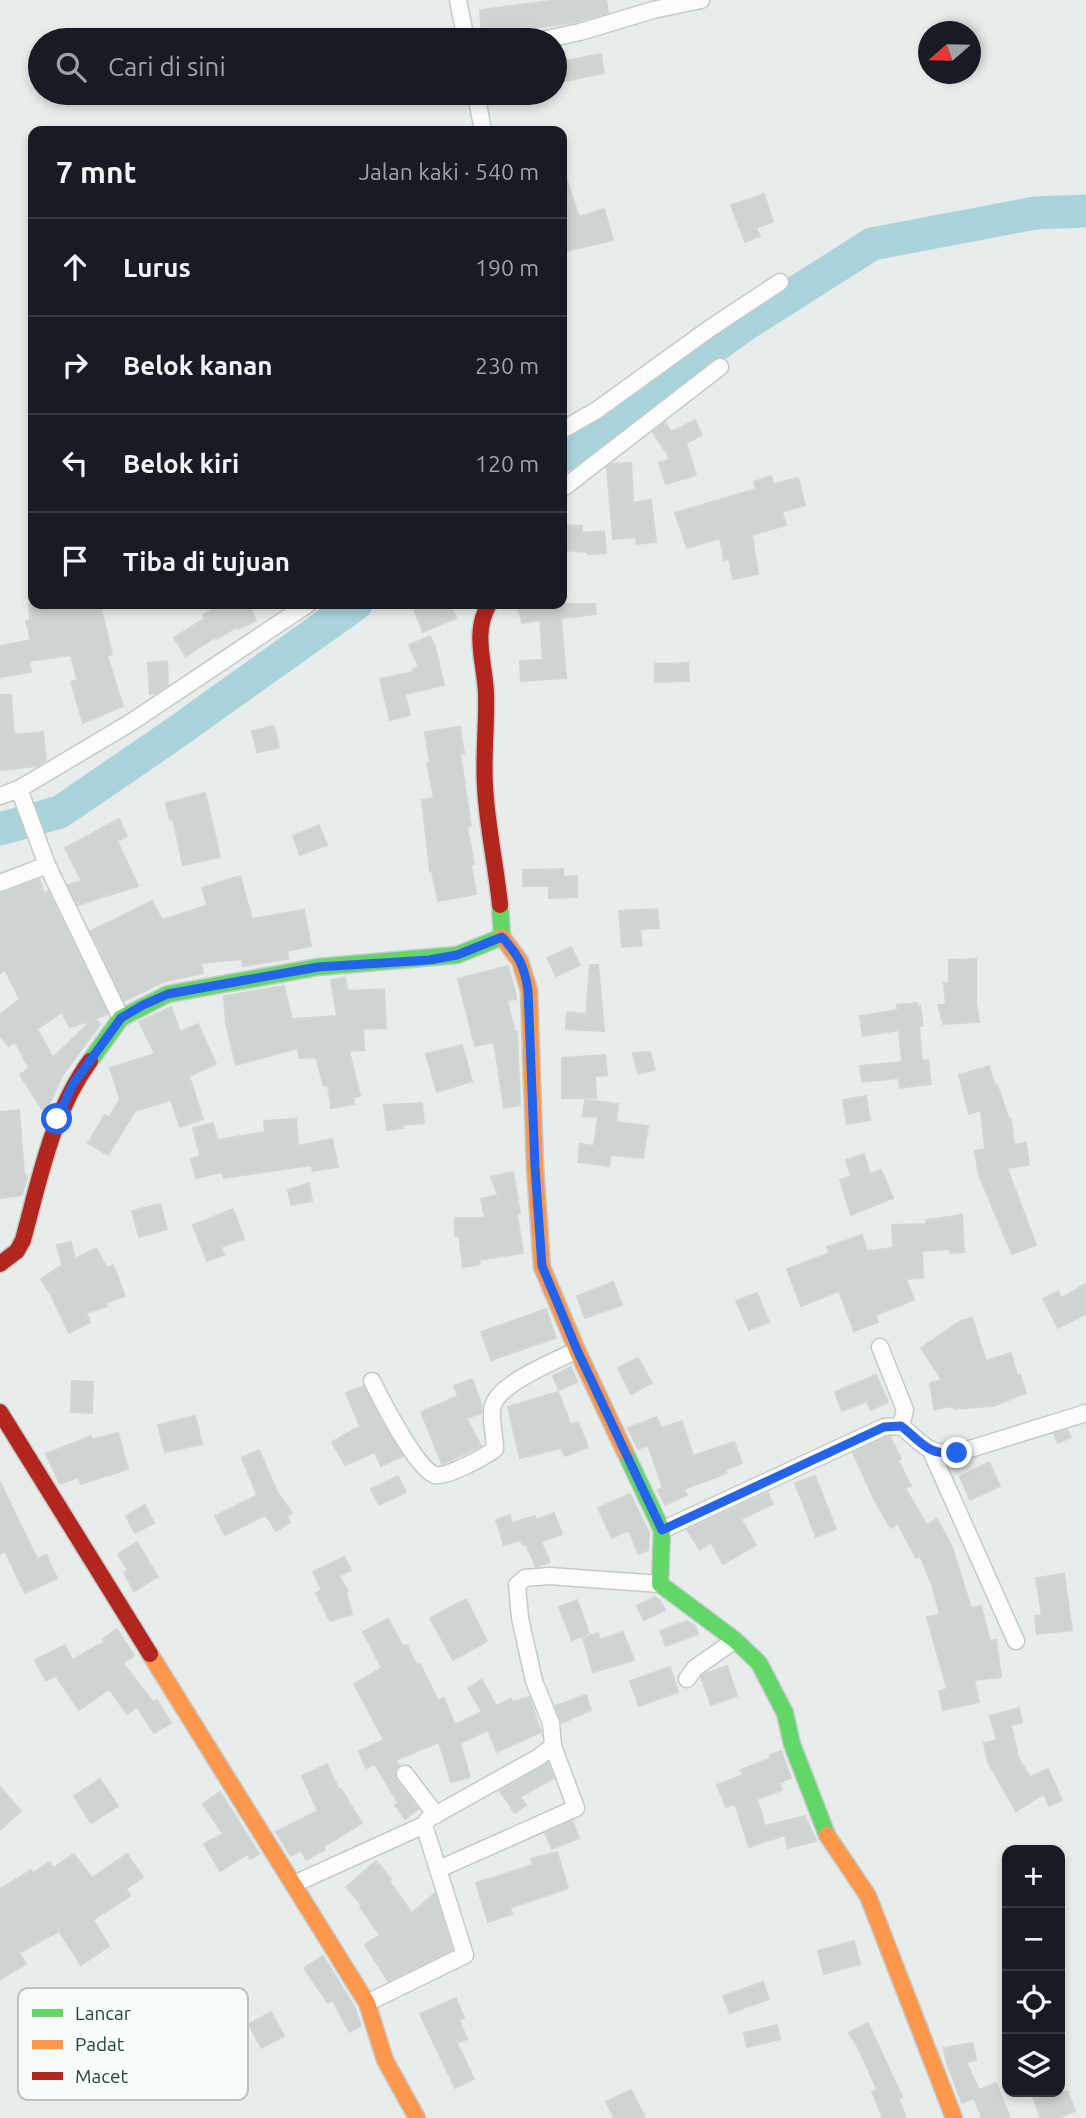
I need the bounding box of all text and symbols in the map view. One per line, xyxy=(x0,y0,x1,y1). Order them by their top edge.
north arrow xyxy=(918,21,981,84)
search box xyxy=(28,28,567,105)
icon: search xyxy=(52,48,90,86)
text: Cari di sini xyxy=(108,52,226,81)
text: 7 mnt xyxy=(56,155,136,189)
text: Jalan kaki · 540 m xyxy=(359,159,539,184)
icon: ahead xyxy=(56,248,94,286)
text: Lurus xyxy=(123,253,191,282)
text: 190 m xyxy=(475,255,539,280)
icon: right xyxy=(56,346,94,384)
text: Belok kanan xyxy=(123,351,273,380)
text: 230 m xyxy=(475,353,539,378)
icon: left xyxy=(56,444,94,482)
text: Belok kiri xyxy=(123,449,239,478)
text: 120 m xyxy=(475,451,539,476)
icon: arrive xyxy=(56,542,94,580)
text: Tiba di tujuan xyxy=(123,547,290,576)
route start xyxy=(41,1103,72,1134)
route end xyxy=(941,1437,972,1468)
map controls xyxy=(1002,1845,1065,2097)
button: + xyxy=(1002,1845,1065,1908)
button: − xyxy=(1002,1908,1065,1971)
button: locate xyxy=(1002,1971,1065,2034)
legend xyxy=(18,1988,248,2100)
text: Lancar xyxy=(75,2002,131,2024)
text: Padat xyxy=(75,2033,125,2055)
button: layers xyxy=(1002,2034,1065,2097)
text: Macet xyxy=(75,2065,129,2087)

